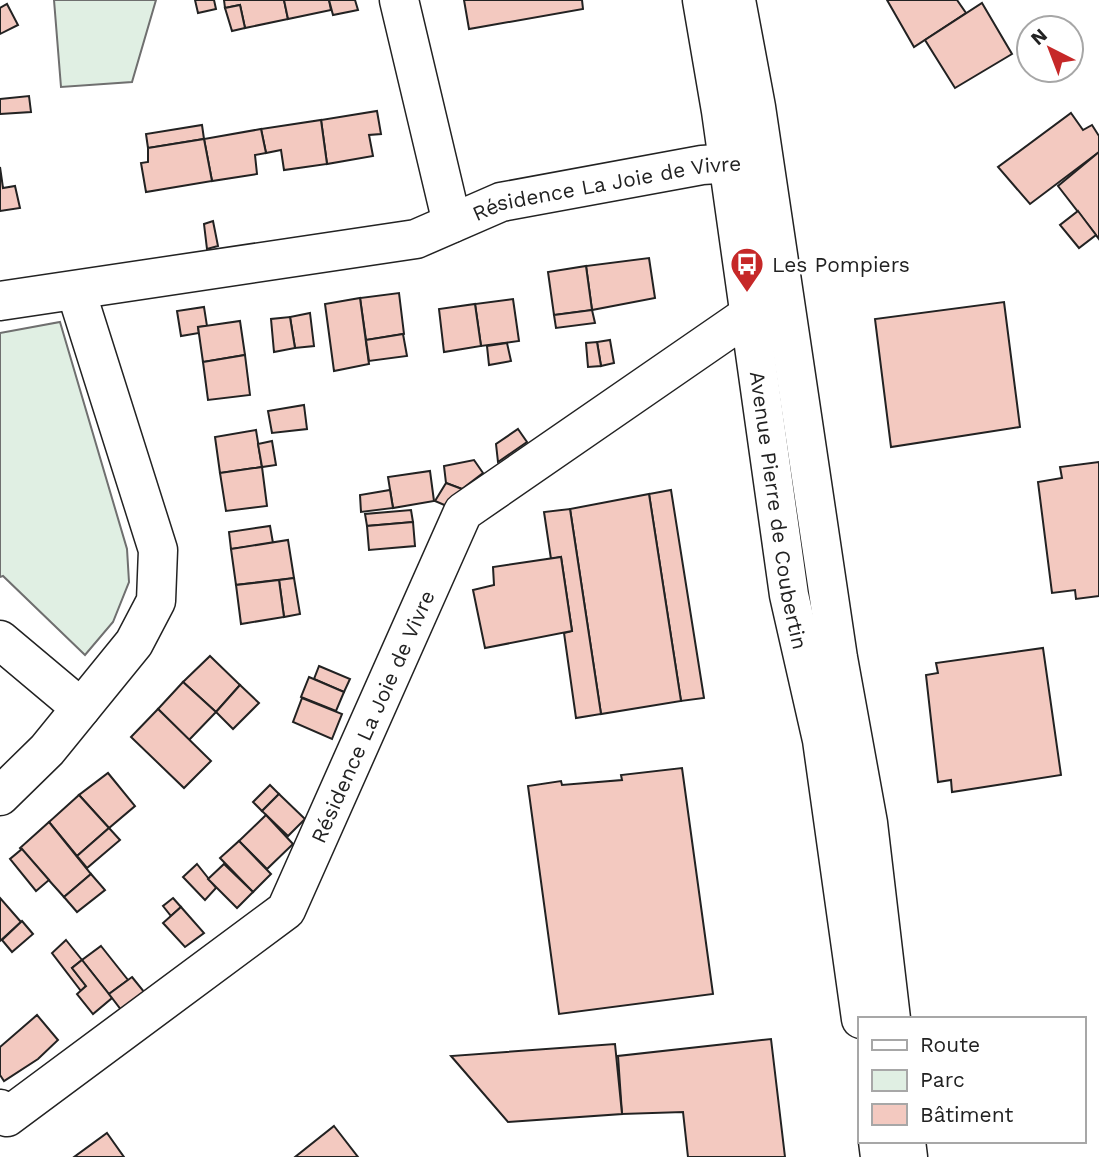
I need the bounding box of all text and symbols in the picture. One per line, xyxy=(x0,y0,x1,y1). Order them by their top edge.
north arrow xyxy=(1015,14,1085,84)
text: N xyxy=(1026,23,1052,50)
street label: Résidence La Joie de Vivre xyxy=(468,150,742,226)
bus stop icon: Les Pompiers xyxy=(728,245,766,294)
place label: Les Pompiers xyxy=(772,252,910,277)
street label: Avenue Pierre de Coubertin xyxy=(745,369,813,652)
street label: Résidence La Joie de Vivre xyxy=(305,586,439,847)
legend xyxy=(858,1017,1085,1143)
text: Route xyxy=(920,1032,980,1057)
text: Parc xyxy=(920,1067,965,1092)
text: Bâtiment xyxy=(920,1102,1014,1127)

